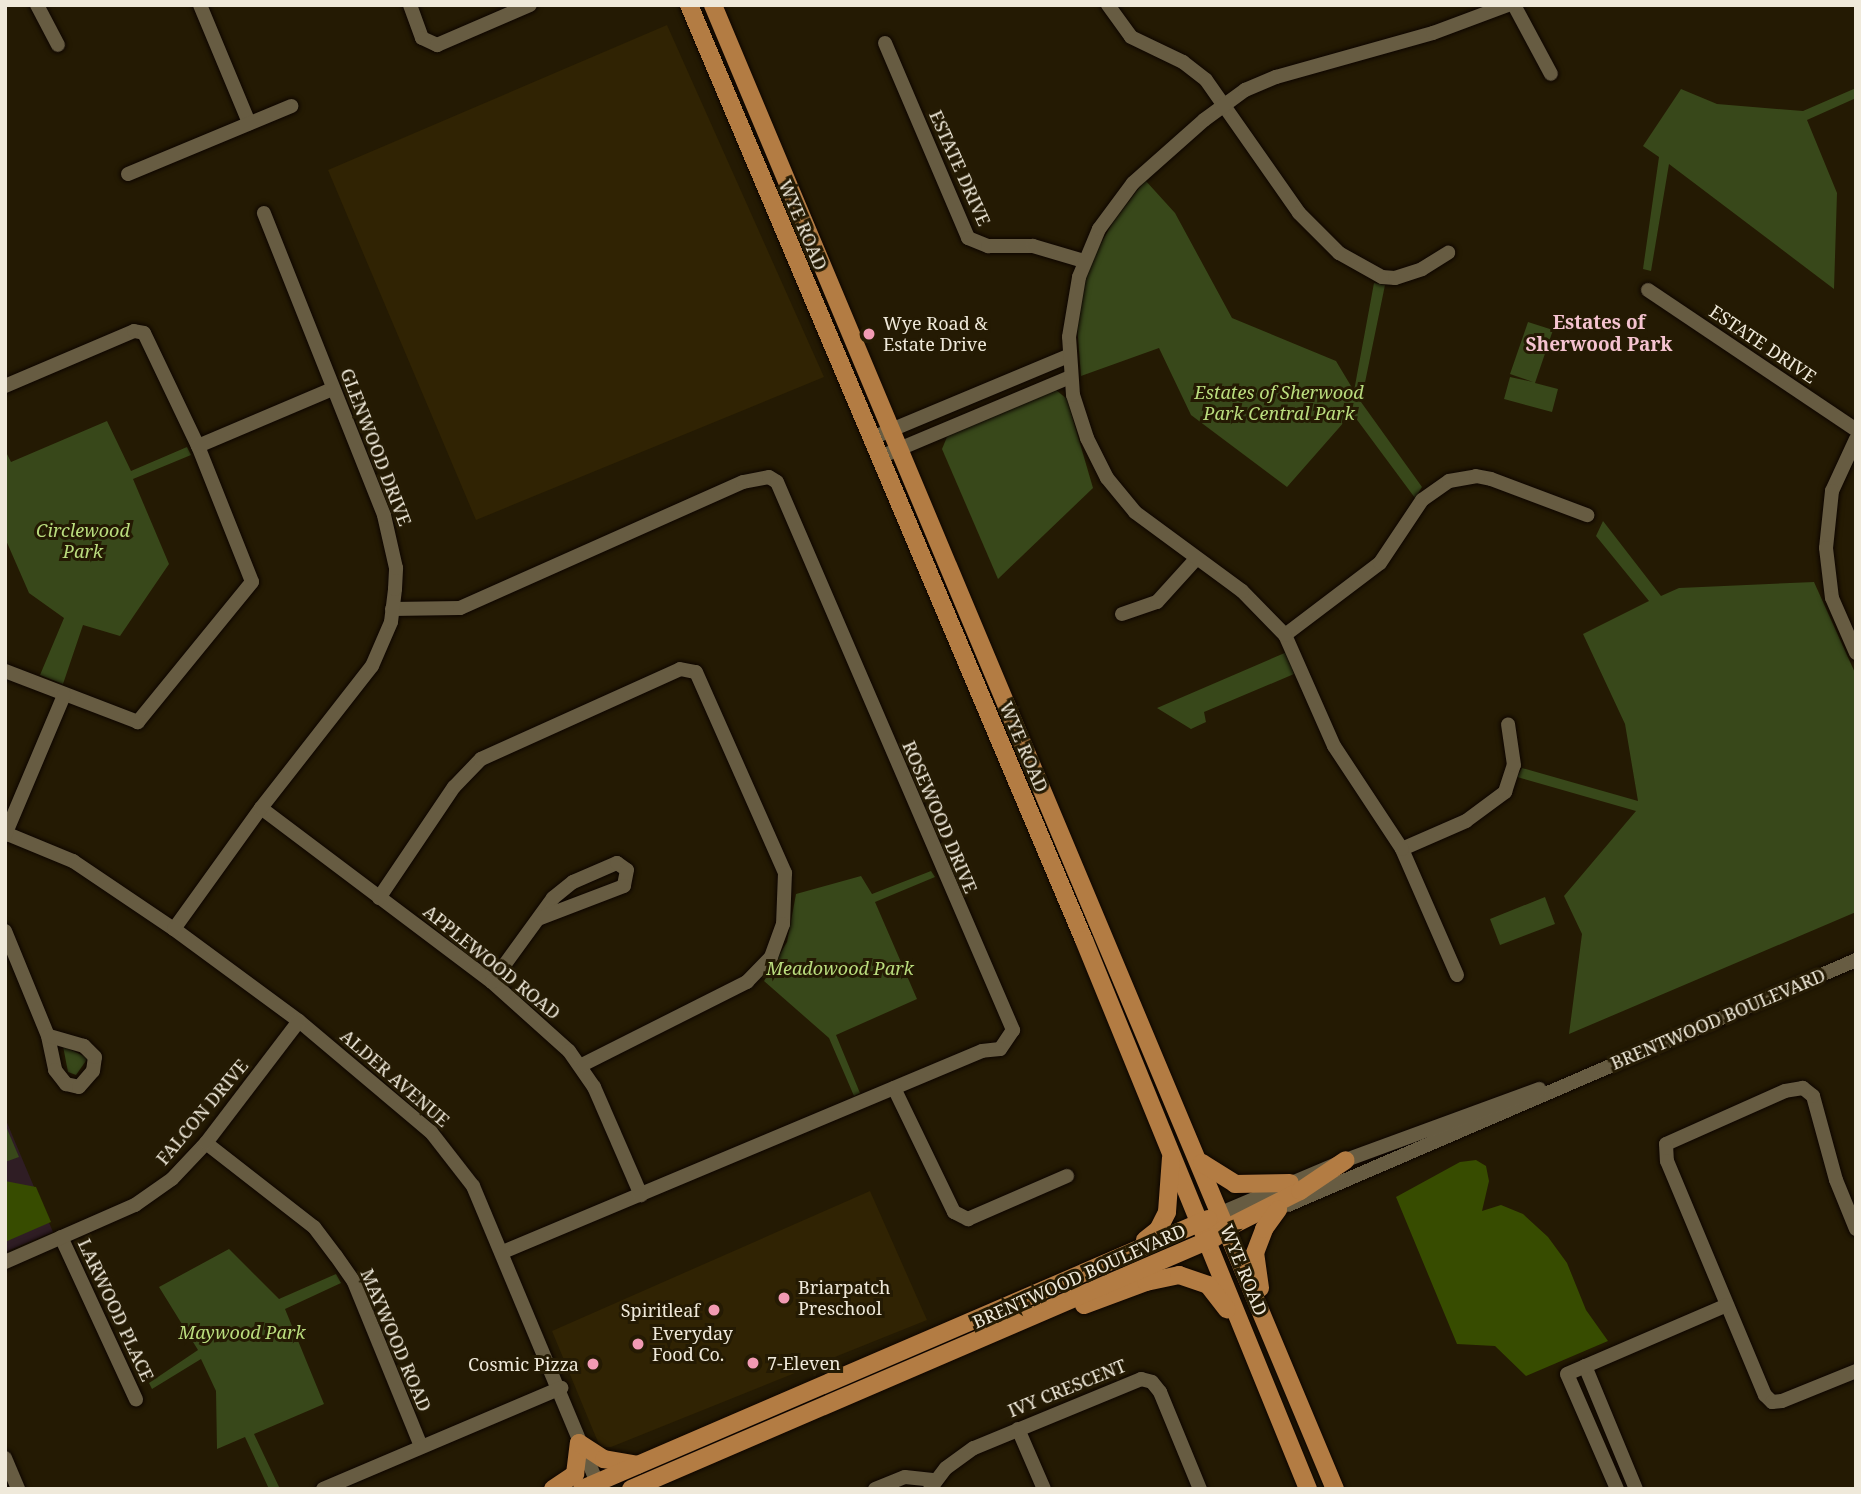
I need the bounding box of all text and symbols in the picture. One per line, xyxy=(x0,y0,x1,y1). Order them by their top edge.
street label: ESTATE DRIVE xyxy=(925,107,995,229)
street label: WYE ROAD xyxy=(774,176,832,274)
street label: ESTATE DRIVE xyxy=(1706,300,1820,388)
district label: Estates of Sherwood Park xyxy=(1526,312,1672,356)
place label: Wye Road & Estate Drive xyxy=(883,313,988,356)
marker: Wye Road & Estate Drive xyxy=(861,326,877,342)
street label: GLENWOOD DRIVE xyxy=(336,365,416,529)
park label: Estates of Sherwood Park Central Park xyxy=(1194,382,1364,424)
park label: Circlewood Park xyxy=(36,520,130,562)
street label: WYE ROAD xyxy=(995,698,1053,796)
street label: ROSEWOOD DRIVE xyxy=(898,738,982,896)
street label: APPLEWOOD ROAD xyxy=(419,900,565,1024)
park label: Meadowood Park xyxy=(766,957,914,979)
street label: BRENTWOOD BOULEVARD xyxy=(1607,964,1829,1074)
street label: ALDER AVENUE xyxy=(336,1025,454,1131)
street label: FALCON DRIVE xyxy=(152,1055,252,1169)
street label: BRENTWOOD BOULEVARD xyxy=(969,1219,1189,1333)
street label: WYE ROAD xyxy=(1216,1221,1272,1319)
street label: LARWOOD PLACE xyxy=(73,1235,159,1385)
street label: MAYWOOD ROAD xyxy=(356,1265,436,1415)
place label: Briarpatch Preschool xyxy=(798,1277,890,1320)
marker: Briarpatch Preschool xyxy=(776,1290,792,1306)
place label: Spiritleaf xyxy=(621,1299,700,1321)
marker: Spiritleaf xyxy=(706,1302,722,1318)
park label: Maywood Park xyxy=(178,1321,306,1343)
place label: Everyday Food Co. xyxy=(652,1323,733,1366)
marker: Everyday Food Co. xyxy=(630,1336,646,1352)
place label: 7-Eleven xyxy=(767,1352,841,1374)
place label: Cosmic Pizza xyxy=(468,1353,579,1375)
street label: IVY CRESCENT xyxy=(1005,1354,1129,1422)
marker: 7-Eleven xyxy=(745,1355,761,1371)
marker: Cosmic Pizza xyxy=(585,1356,601,1372)

